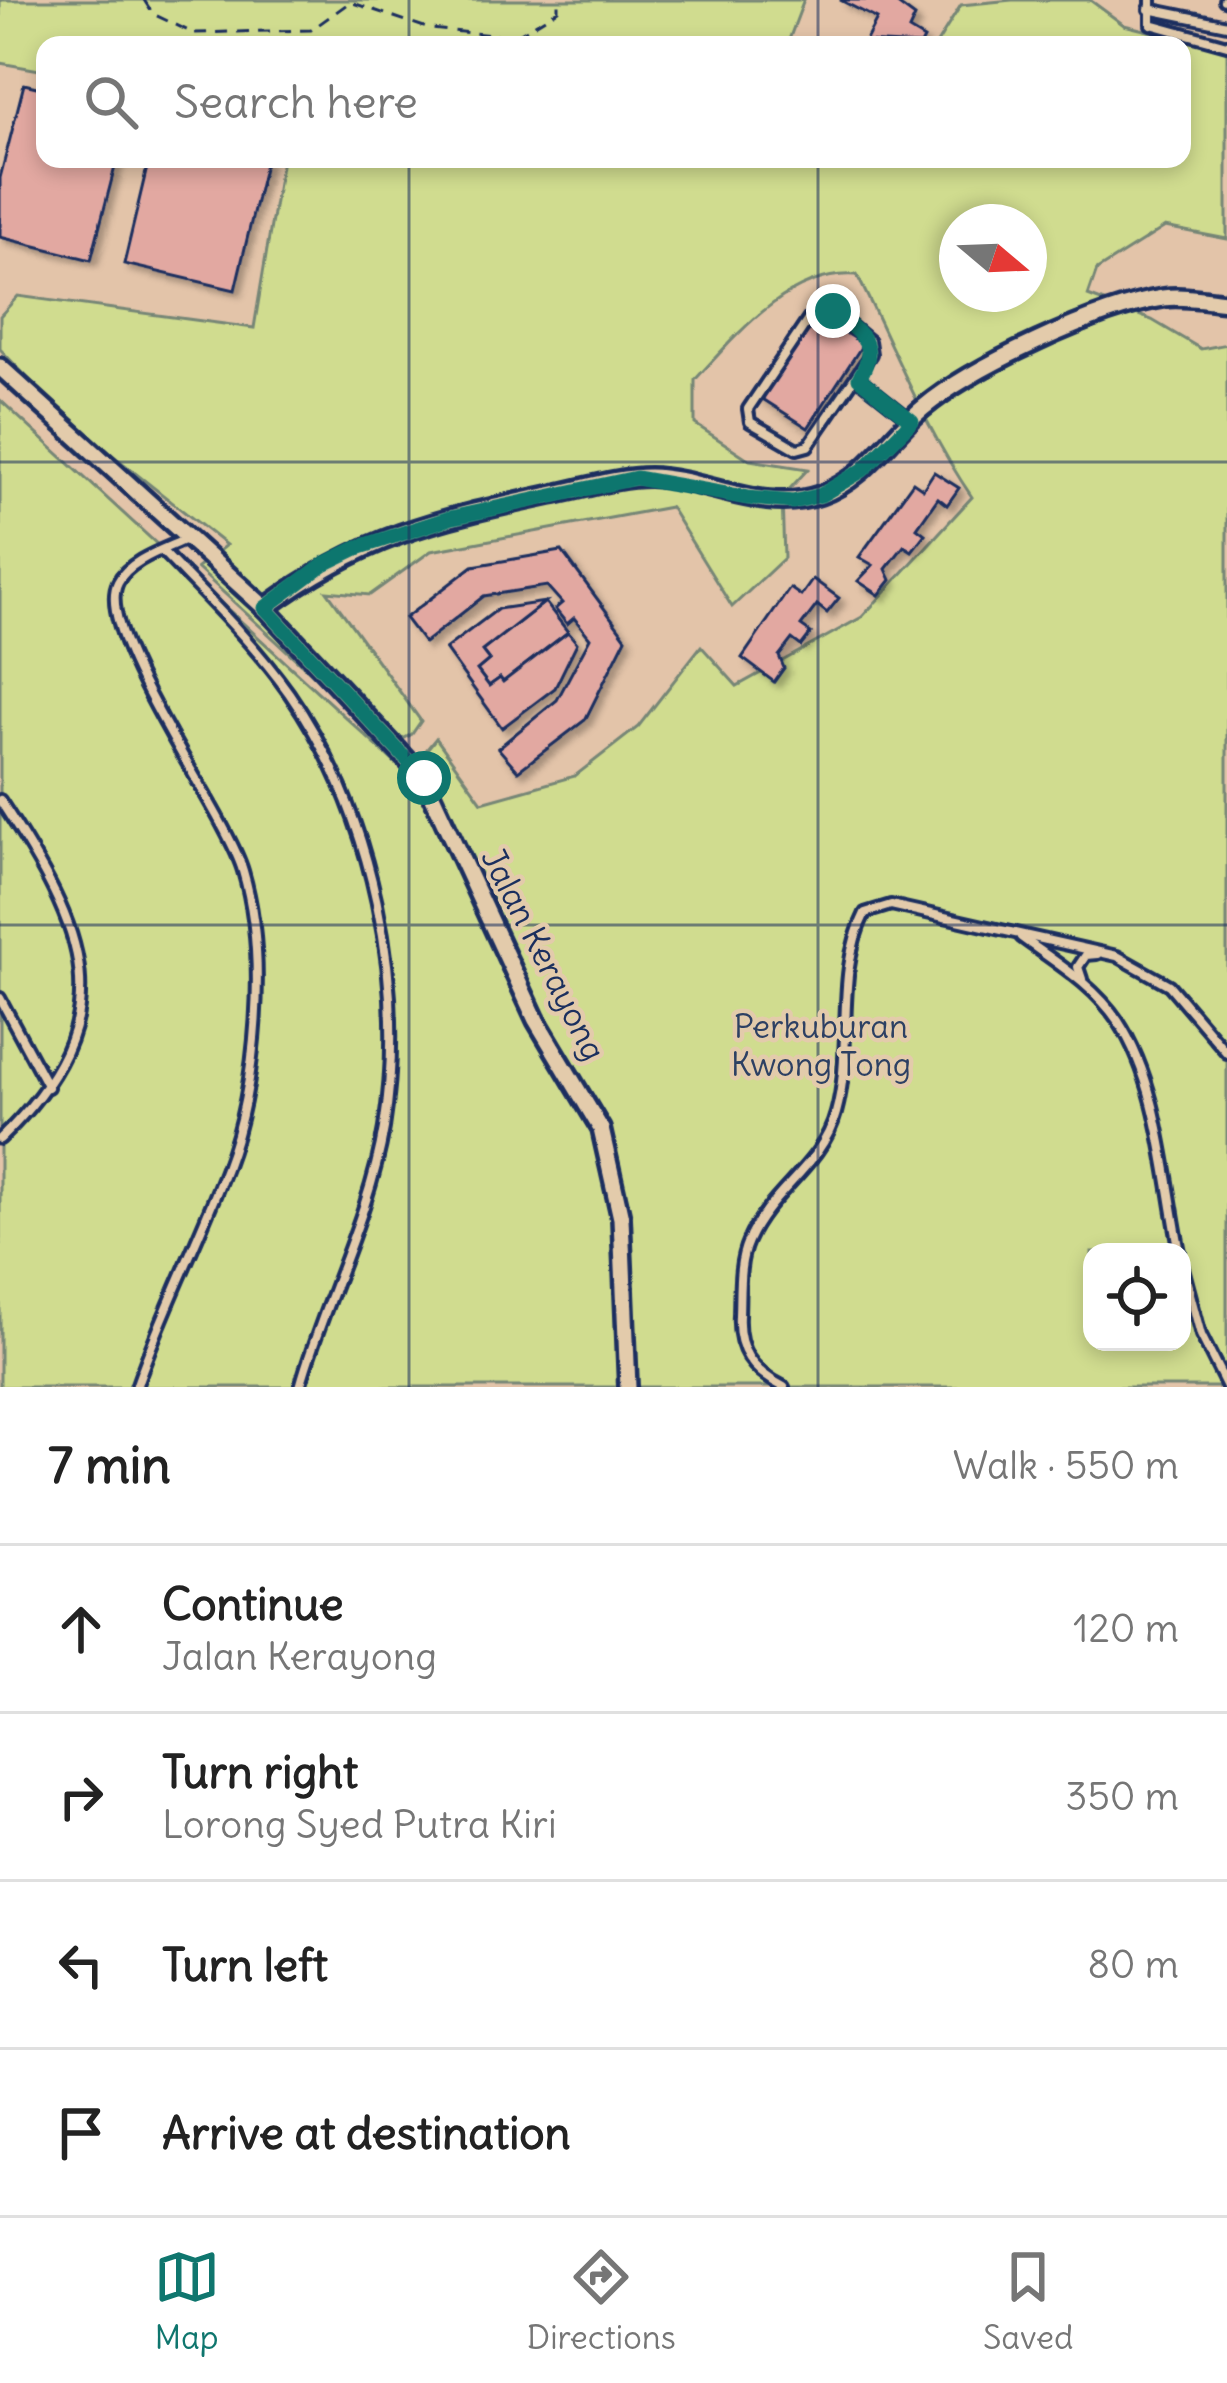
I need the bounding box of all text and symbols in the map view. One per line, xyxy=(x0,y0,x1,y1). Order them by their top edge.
search box xyxy=(36,36,1191,168)
icon: search xyxy=(78,69,144,135)
text: Search here xyxy=(174,74,418,130)
north arrow xyxy=(939,204,1047,312)
route end xyxy=(806,284,860,338)
route start xyxy=(397,751,451,805)
street label: Jalan Kerayong xyxy=(472,841,616,1067)
park label: Perkuburan Kwong Tong xyxy=(731,1005,911,1085)
map controls xyxy=(1083,1243,1191,1351)
button: locate xyxy=(1083,1243,1191,1351)
text: 7 min xyxy=(48,1433,171,1497)
text: Walk · 550 m xyxy=(953,1441,1179,1490)
text: Continue xyxy=(162,1576,344,1632)
icon: ahead xyxy=(48,1596,114,1662)
text: 120 m xyxy=(1073,1604,1179,1653)
text: Jalan Kerayong xyxy=(162,1632,437,1681)
text: Turn right xyxy=(162,1744,358,1800)
icon: right xyxy=(48,1764,114,1830)
text: 350 m xyxy=(1065,1772,1179,1821)
text: Lorong Syed Putra Kiri xyxy=(162,1800,557,1849)
icon: left xyxy=(48,1932,114,1998)
text: Turn left xyxy=(162,1937,328,1993)
text: 80 m xyxy=(1087,1940,1179,1989)
icon: arrive xyxy=(48,2100,114,2166)
text: Arrive at destination xyxy=(162,2105,571,2161)
tab: Map xyxy=(154,2244,220,2358)
tab: Directions xyxy=(527,2244,676,2358)
tab: Saved xyxy=(983,2244,1073,2358)

